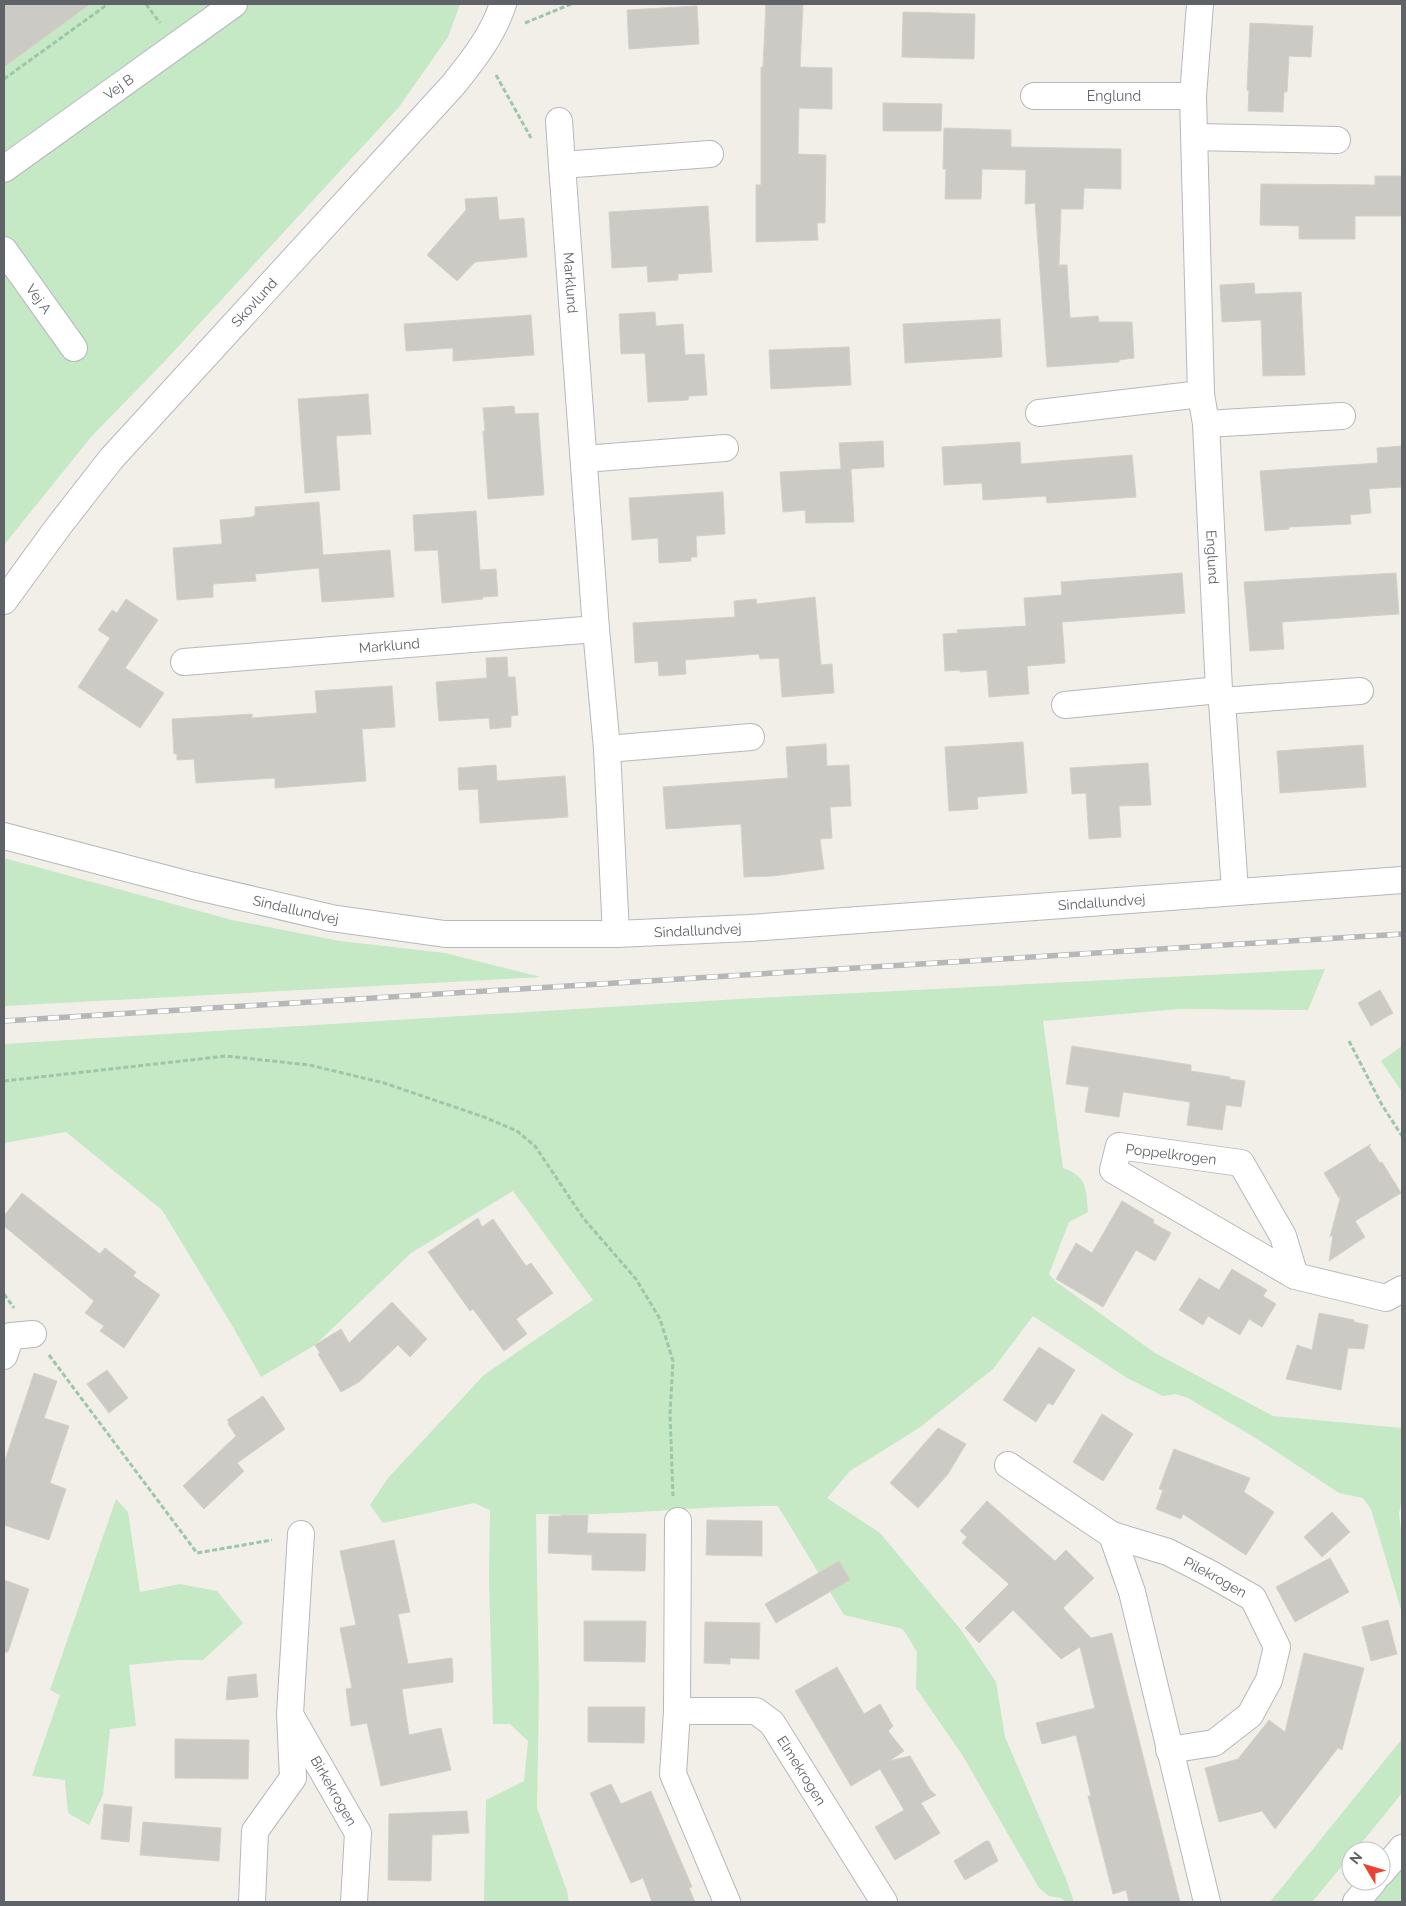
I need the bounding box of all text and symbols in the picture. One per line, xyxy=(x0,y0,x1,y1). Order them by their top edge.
street label: Vej B xyxy=(101,71,137,103)
street label: Englund xyxy=(1087,88,1141,104)
street label: Marklund xyxy=(560,252,581,314)
street label: Skovlund xyxy=(228,275,280,330)
street label: Vej A xyxy=(23,281,55,317)
street label: Englund xyxy=(1203,530,1222,585)
street label: Marklund xyxy=(358,635,421,656)
street label: Sindallundvej xyxy=(1057,891,1146,913)
street label: Sindallundvej xyxy=(251,892,340,927)
street label: Sindallundvej xyxy=(654,920,742,940)
street label: Poppelkrogen xyxy=(1125,1140,1217,1168)
street label: Pilekrogen xyxy=(1181,1553,1250,1601)
street label: Elmekrogen xyxy=(774,1733,829,1808)
street label: Birkekrogen xyxy=(307,1753,360,1829)
north arrow xyxy=(1341,1841,1391,1891)
text: N xyxy=(1346,1849,1365,1867)

